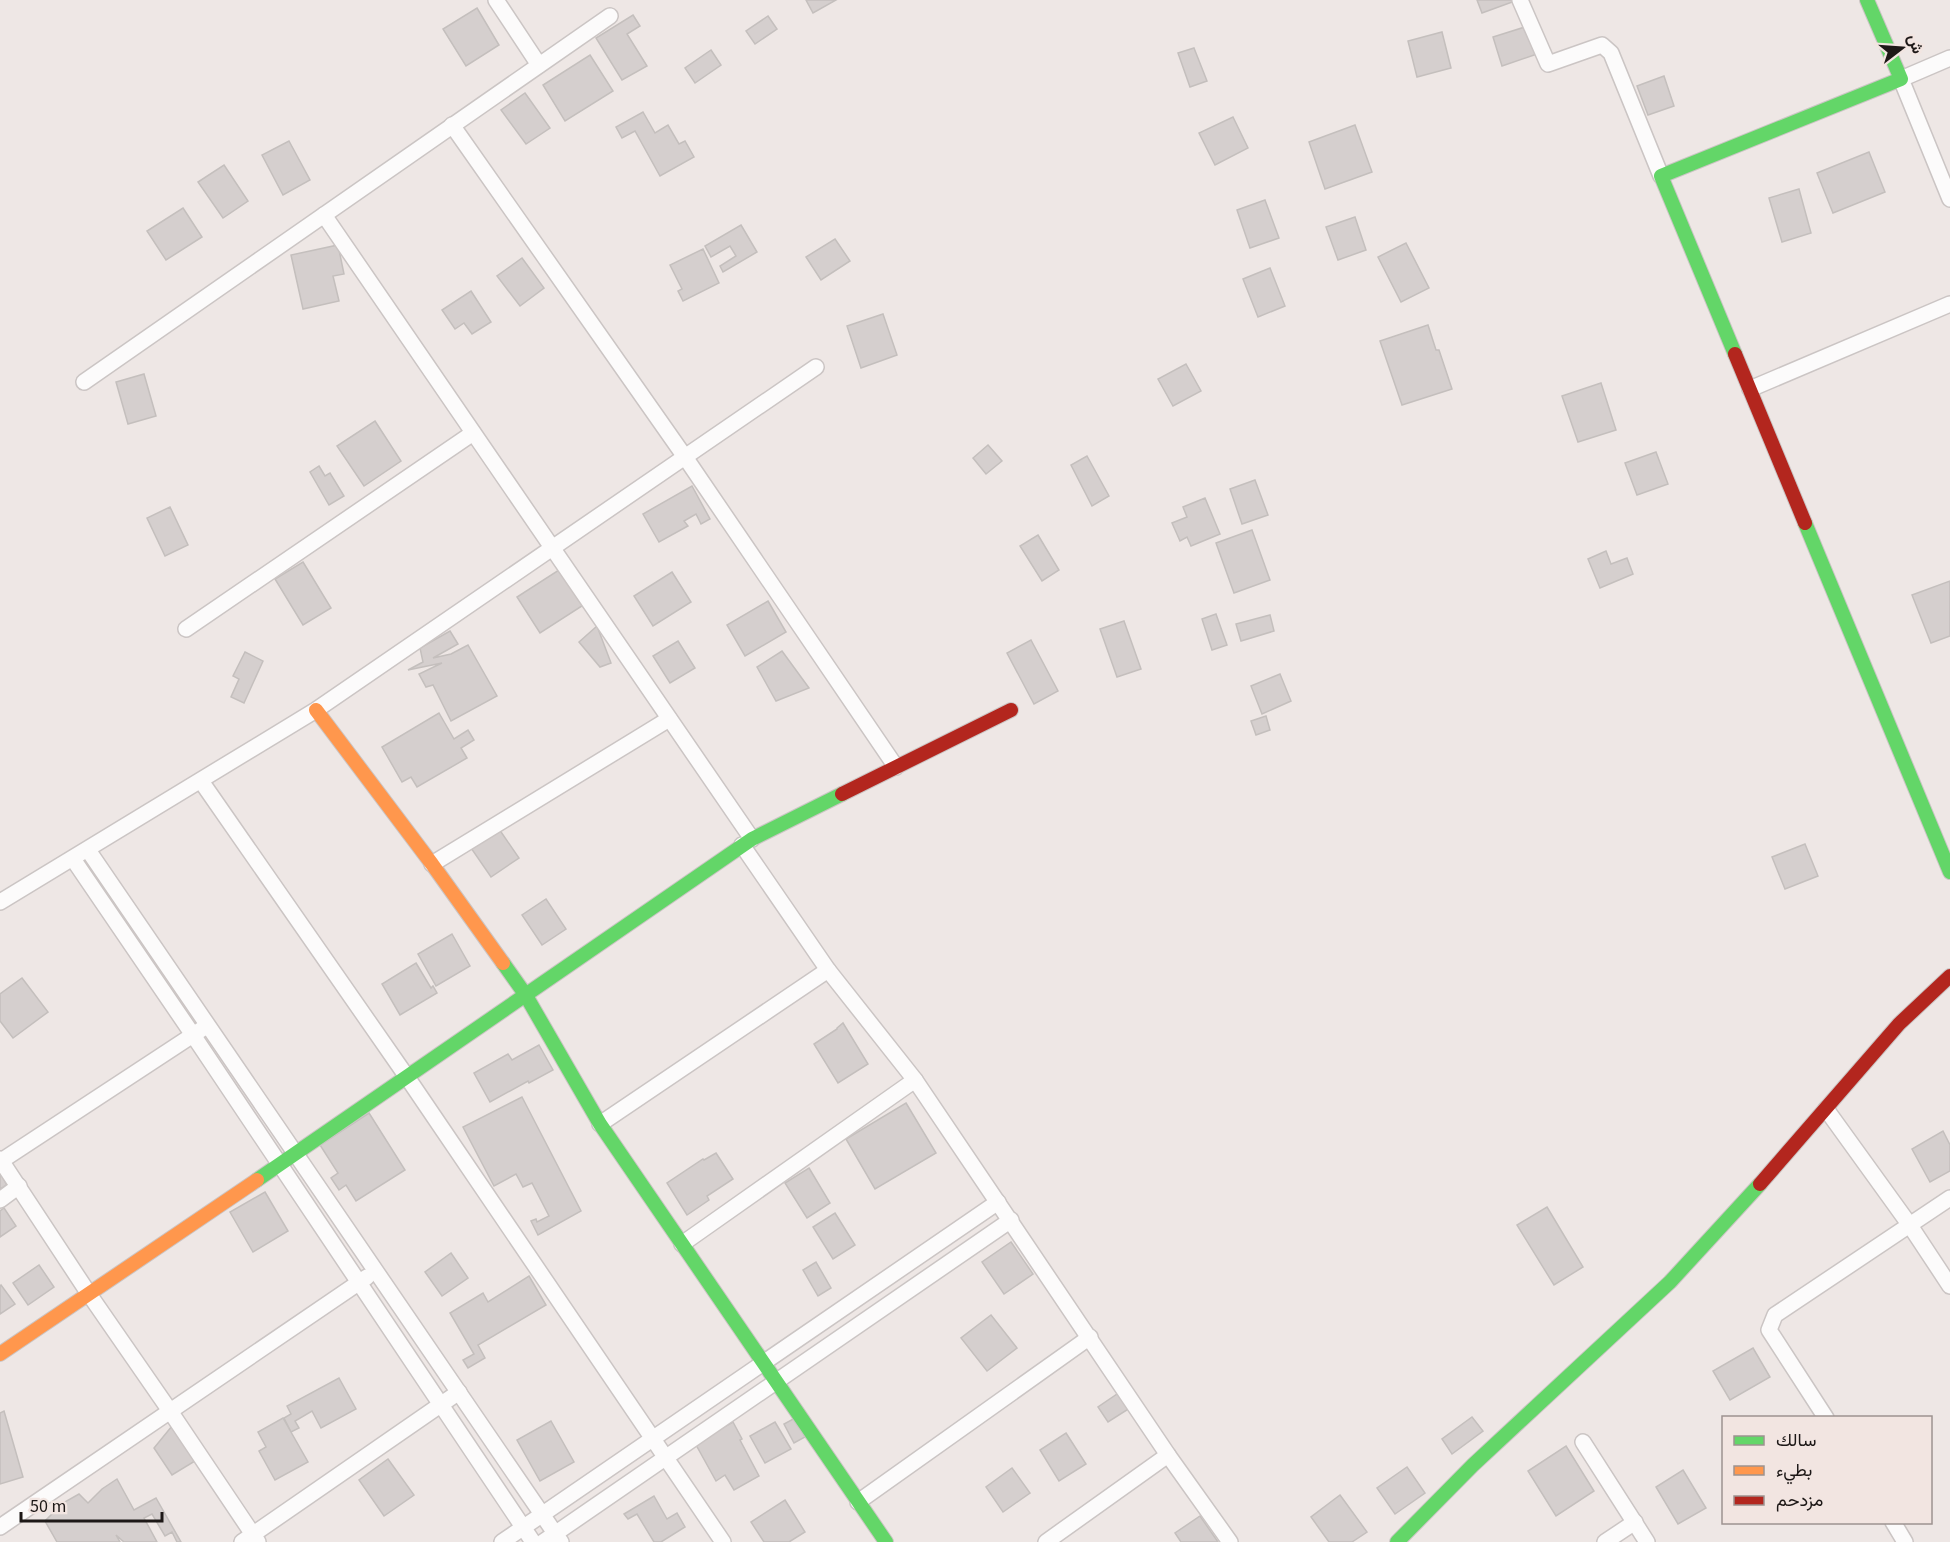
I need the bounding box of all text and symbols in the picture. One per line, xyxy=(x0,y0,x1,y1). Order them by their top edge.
north arrow xyxy=(1872,18,1932,78)
text: ش xyxy=(1902,31,1929,56)
legend xyxy=(1722,1416,1932,1524)
text: سالك xyxy=(1776,1428,1816,1453)
text: بطيء xyxy=(1776,1458,1812,1485)
scale bar xyxy=(21,1485,162,1523)
text: مزدحم xyxy=(1776,1488,1823,1513)
text: 50 m xyxy=(30,1494,66,1519)

